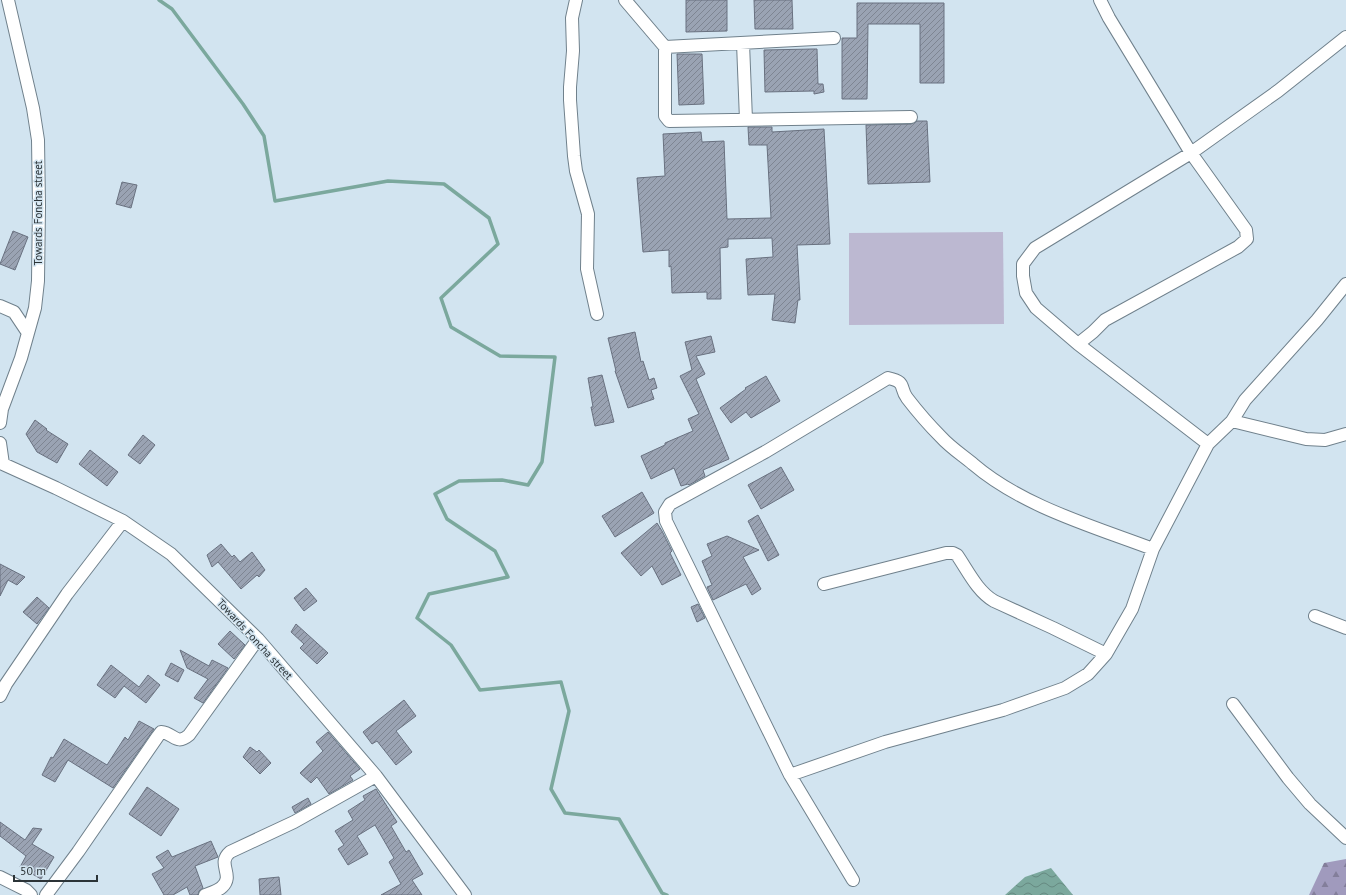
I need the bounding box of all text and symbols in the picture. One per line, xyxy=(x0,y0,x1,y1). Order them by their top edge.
street label: Towards Foncha street xyxy=(31,160,45,266)
street label: Towards Foncha street xyxy=(214,596,296,682)
scale bar xyxy=(14,857,97,883)
text: 50 m xyxy=(20,863,46,878)

